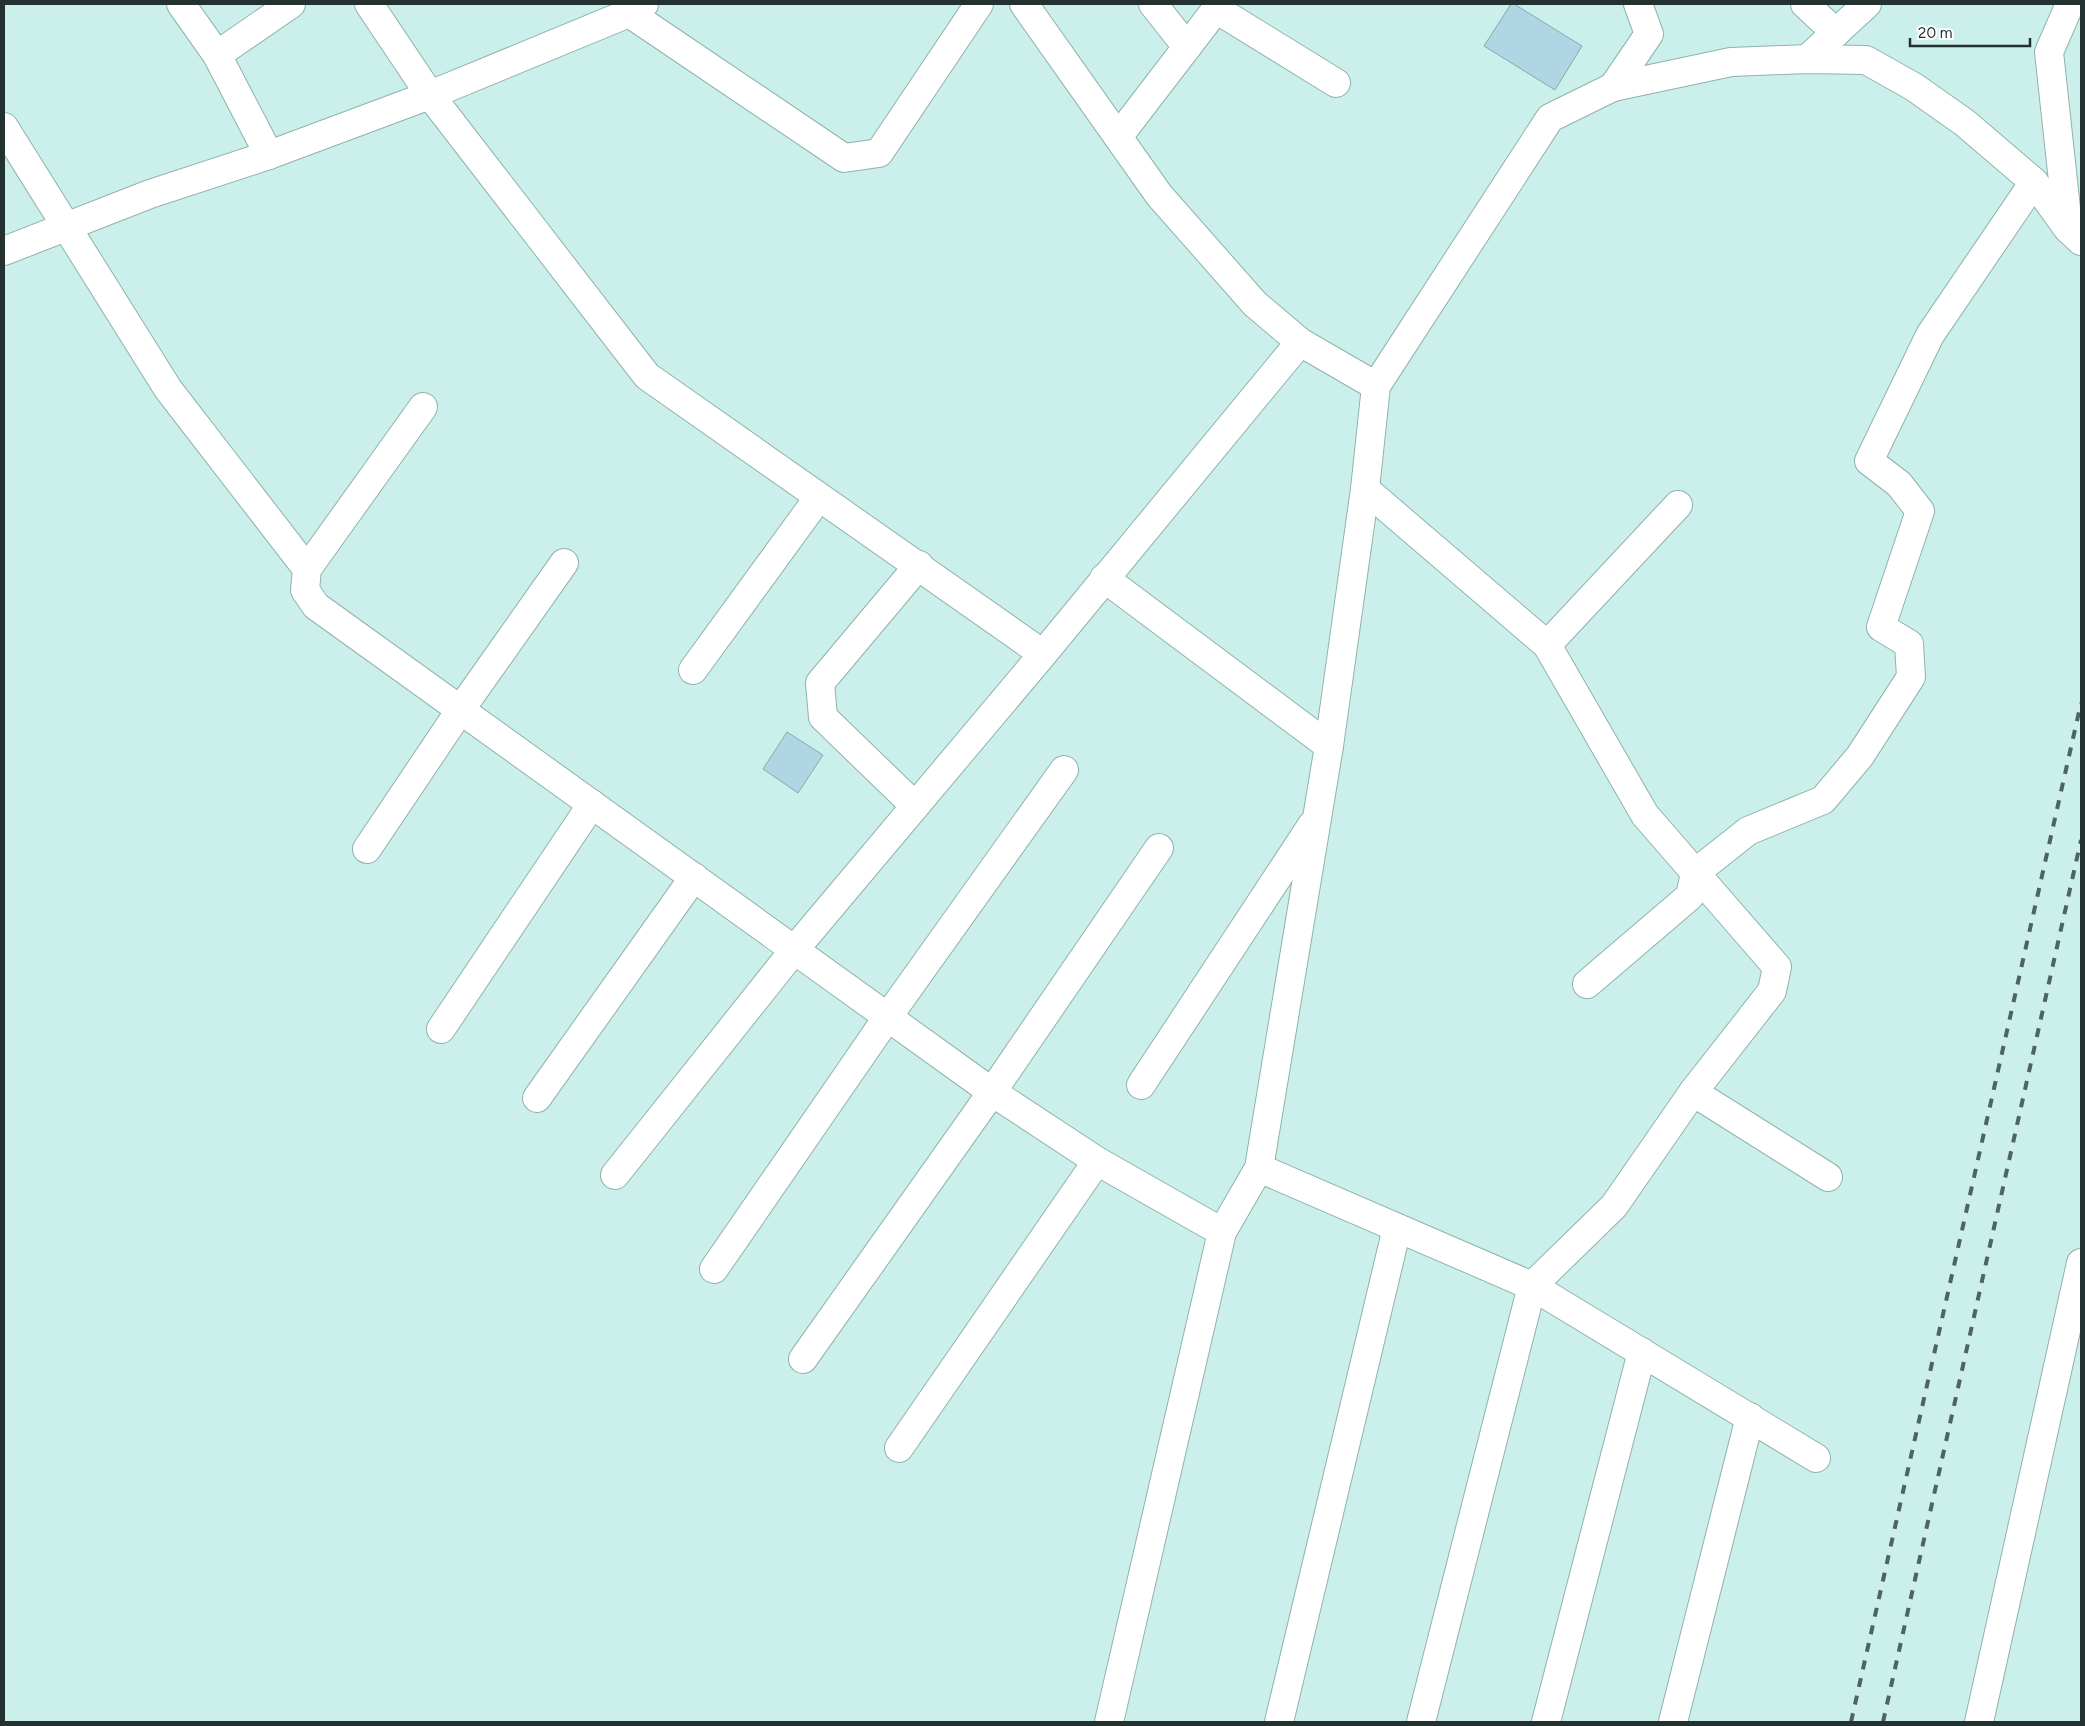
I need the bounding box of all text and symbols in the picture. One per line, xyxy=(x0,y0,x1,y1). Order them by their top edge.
scale bar xyxy=(1910,15,2030,47)
text: 20 m xyxy=(1918,24,1952,42)

